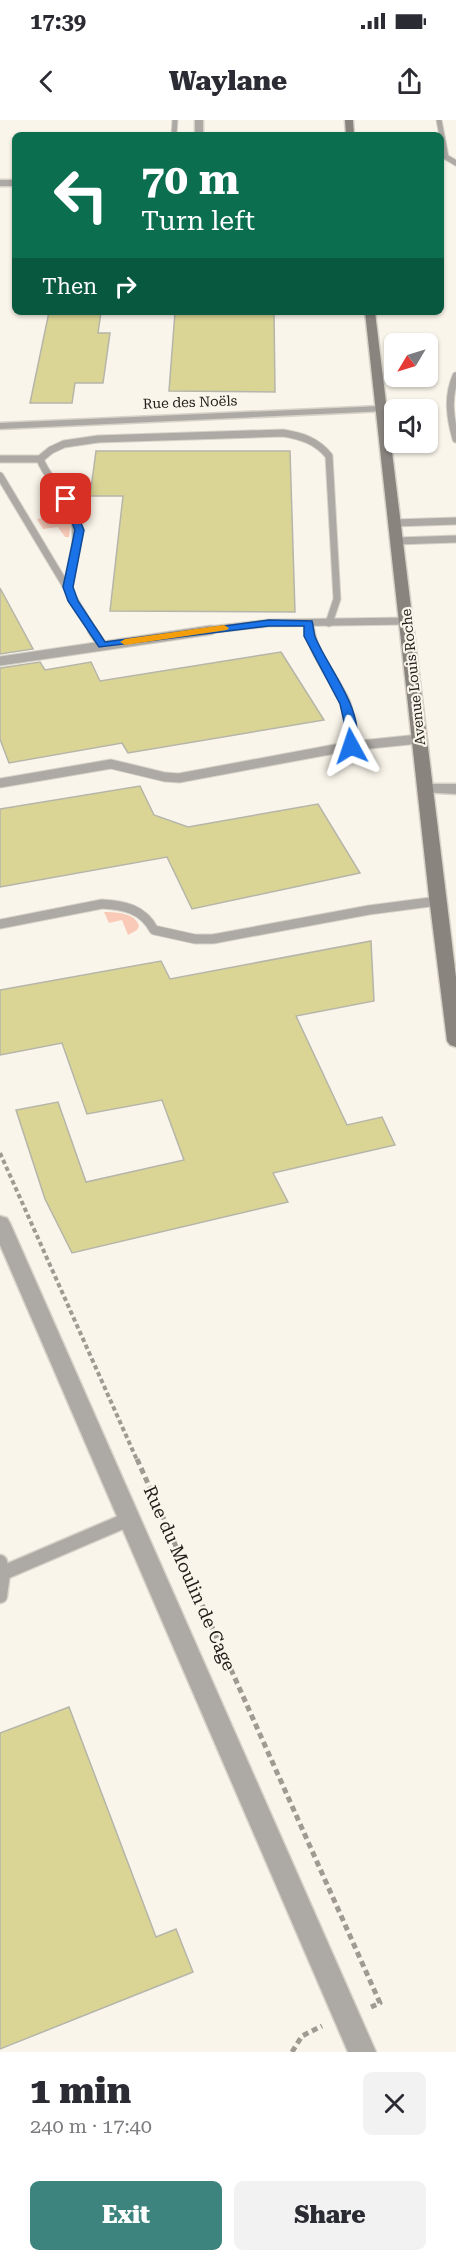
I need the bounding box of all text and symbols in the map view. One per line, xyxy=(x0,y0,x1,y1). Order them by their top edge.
text: 17:39 xyxy=(30,9,86,34)
icon: back xyxy=(30,65,63,98)
text: Waylane xyxy=(169,65,287,97)
icon: share xyxy=(393,65,426,98)
text: 70 m xyxy=(141,155,239,204)
icon: left xyxy=(42,156,120,234)
text: Turn left xyxy=(141,205,255,237)
icon: right xyxy=(109,270,142,303)
text: Then xyxy=(42,274,97,299)
north arrow xyxy=(384,333,438,387)
map controls xyxy=(384,333,438,453)
street label: Rue des Noëls xyxy=(143,392,238,412)
button: sound xyxy=(384,399,438,453)
pin xyxy=(40,473,91,524)
icon: arrive xyxy=(49,482,82,515)
street label: Avenue Louis Roche xyxy=(398,608,428,746)
position arrow xyxy=(319,714,383,778)
street label: Rue du Moulin de Cage xyxy=(140,1482,240,1674)
text: 1 min xyxy=(30,2070,131,2112)
button: close xyxy=(363,2072,426,2135)
text: 240 m · 17:40 xyxy=(30,2114,152,2138)
button: Exit xyxy=(30,2181,222,2250)
button: Share xyxy=(234,2181,426,2250)

